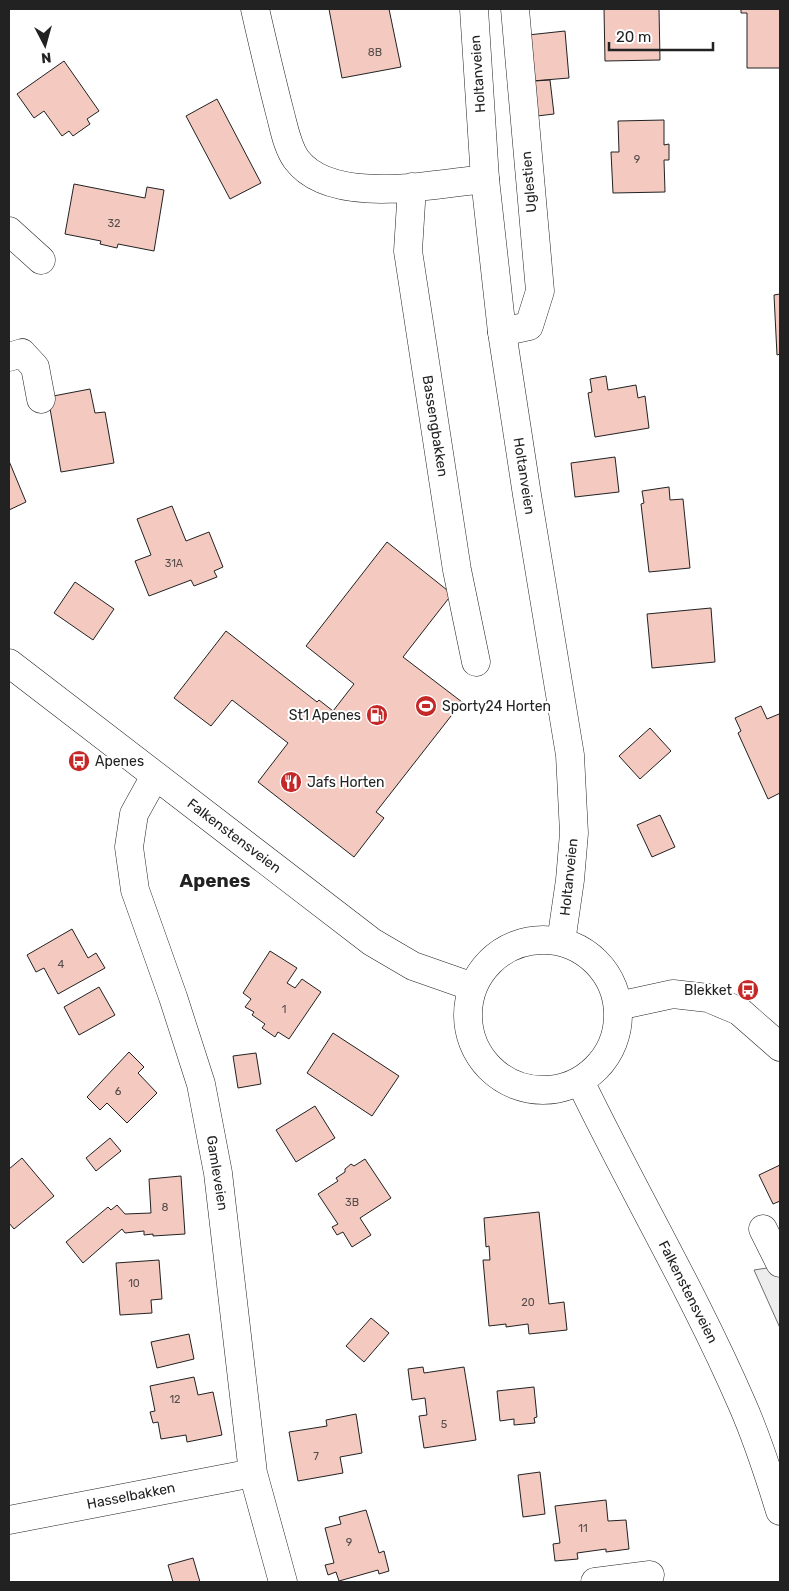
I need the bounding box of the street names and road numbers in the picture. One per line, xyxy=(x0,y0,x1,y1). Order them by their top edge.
street label: Holtanveien xyxy=(467,35,489,113)
street label: Uglestien xyxy=(518,151,540,213)
street label: Bassengbakken xyxy=(419,374,451,478)
street label: Holtanveien xyxy=(510,436,538,516)
street label: Falkenstensveien xyxy=(184,795,284,877)
street label: Holtanveien xyxy=(556,837,582,917)
street label: Gamleveien xyxy=(203,1134,231,1212)
street label: Falkenstensveien xyxy=(655,1238,721,1346)
street label: Hasselbakken xyxy=(85,1479,177,1513)

